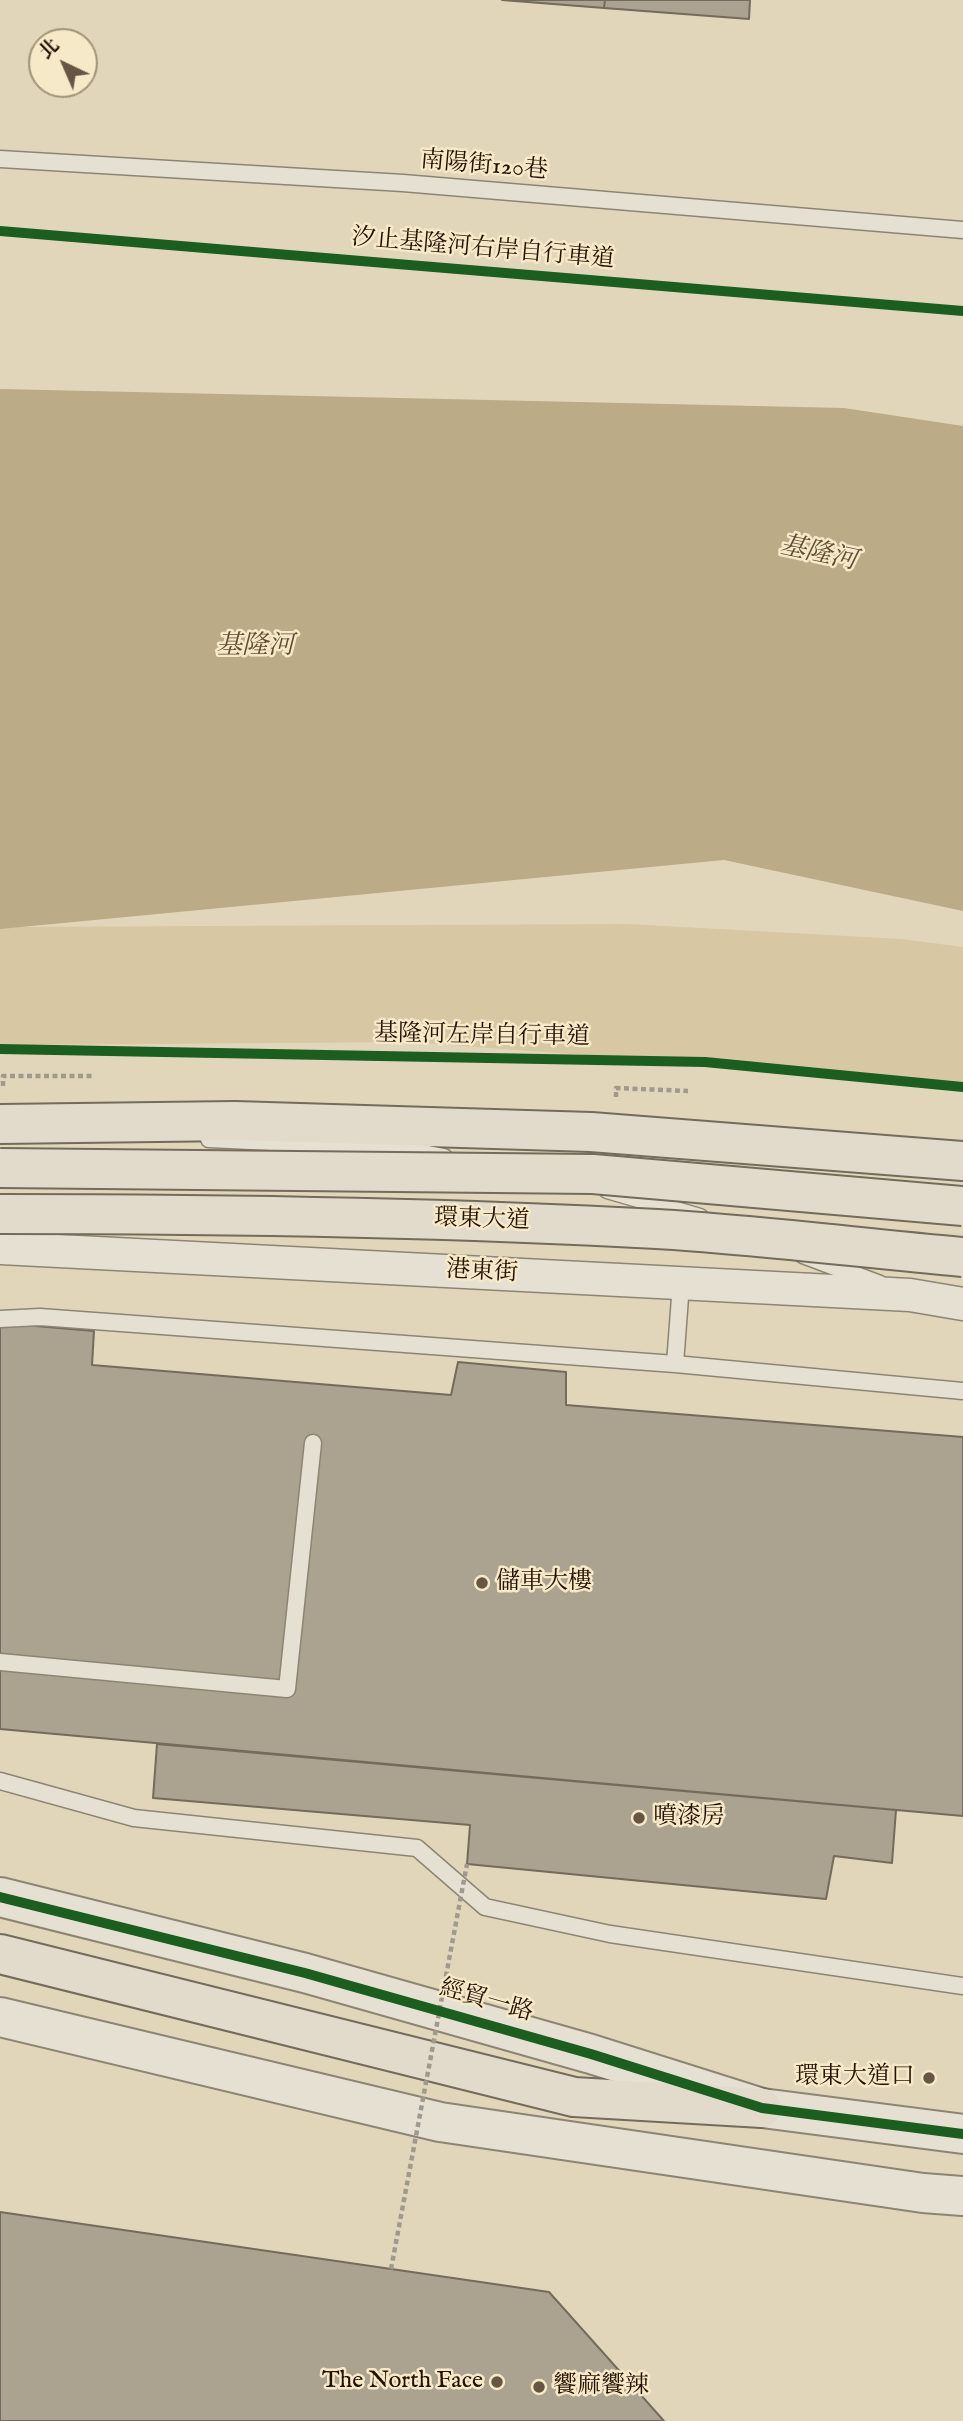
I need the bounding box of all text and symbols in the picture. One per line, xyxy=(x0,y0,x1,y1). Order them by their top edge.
north arrow xyxy=(28,28,98,98)
text: 北 xyxy=(35,34,65,65)
street label: 南陽街120巷 xyxy=(419,147,549,187)
street label: 汐止基隆河右岸自行車道 xyxy=(350,224,616,276)
water label: 基隆河 xyxy=(777,532,859,578)
water label: 基隆河 xyxy=(216,632,294,664)
street label: 基隆河左岸自行車道 xyxy=(374,1021,590,1053)
street label: 環東大道 xyxy=(434,1205,530,1237)
street label: 港東街 xyxy=(445,1257,519,1289)
place label: 儲車大樓 xyxy=(496,1569,592,1597)
marker: 儲車大樓 xyxy=(474,1575,490,1591)
place label: 噴漆房 xyxy=(653,1804,725,1832)
marker: 噴漆房 xyxy=(631,1810,647,1826)
street label: 經貿一路 xyxy=(436,1975,536,2029)
place label: 環東大道口 xyxy=(795,2064,915,2092)
marker: 環東大道口 xyxy=(921,2070,937,2086)
place label: The North Face xyxy=(322,2368,483,2396)
place label: 饗麻饗辣 xyxy=(553,2373,649,2401)
marker: The North Face xyxy=(489,2374,505,2390)
marker: 饗麻饗辣 xyxy=(531,2379,547,2395)

